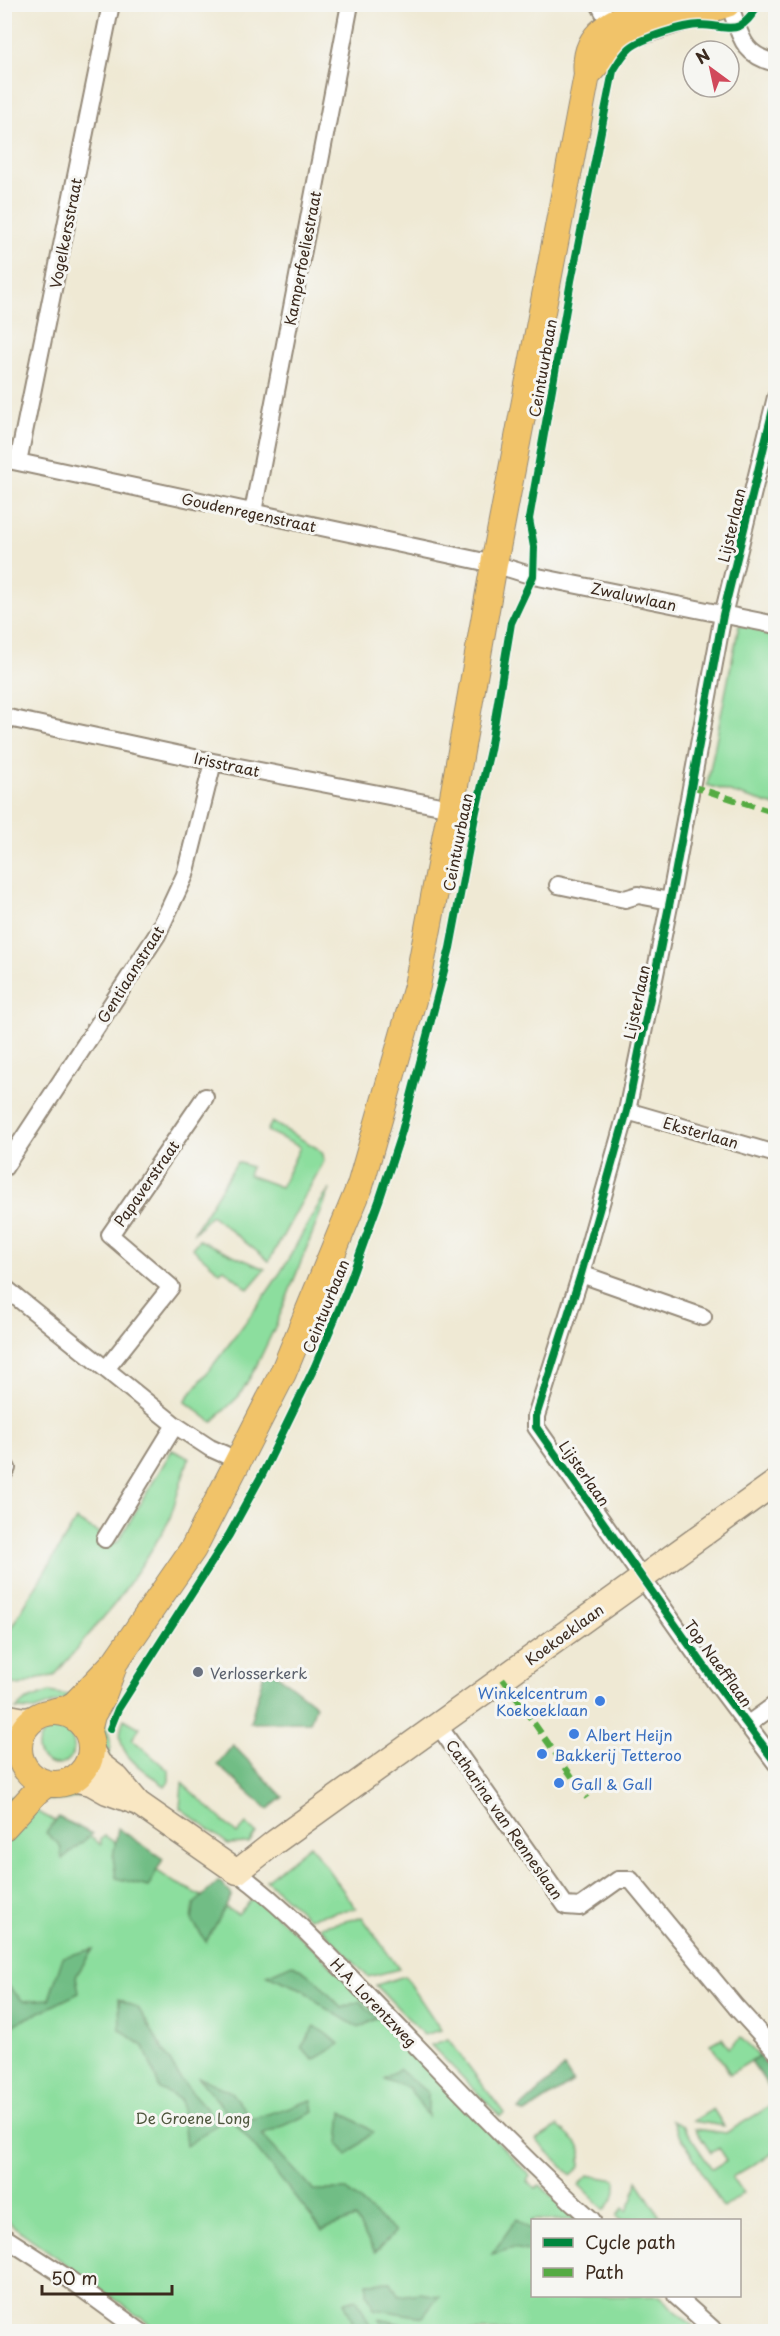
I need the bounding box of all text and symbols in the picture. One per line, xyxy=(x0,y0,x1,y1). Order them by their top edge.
north arrow xyxy=(681,39,741,99)
text: N xyxy=(690,42,714,69)
street label: Vogelkersstraat xyxy=(43,176,87,290)
street label: Kamperfoeliestraat xyxy=(278,189,326,327)
street label: Ceintuurbaan xyxy=(522,317,562,419)
street label: Goudenregenstraat xyxy=(179,486,319,538)
street label: Lijsterlaan xyxy=(711,486,751,564)
street label: Zwaluwlaan xyxy=(589,576,679,616)
street label: Irisstraat xyxy=(192,746,262,782)
street label: Ceintuurbaan xyxy=(436,791,478,893)
street label: Gentiaanstraat xyxy=(91,921,169,1027)
street label: Lijsterlaan xyxy=(617,963,655,1041)
street label: Eksterlaan xyxy=(661,1110,741,1154)
street label: Papaverstraat xyxy=(108,1135,184,1231)
street label: Ceintuurbaan xyxy=(296,1256,354,1356)
street label: Lijsterlaan xyxy=(554,1435,616,1511)
street label: Koekoeklaan xyxy=(520,1598,608,1670)
street label: Top Naefflaan xyxy=(679,1614,759,1712)
place label: Verlosserkerk xyxy=(210,1661,307,1684)
marker: Verlosserkerk xyxy=(191,1665,205,1679)
place label: Winkelcentrum Koekoeklaan xyxy=(478,1681,588,1721)
marker: Winkelcentrum Koekoeklaan xyxy=(593,1694,607,1708)
place label: Albert Heijn xyxy=(586,1723,673,1746)
marker: Albert Heijn xyxy=(567,1727,581,1741)
street label: Catharina van Renneslaan xyxy=(441,1734,569,1904)
place label: Bakkerij Tetteroo xyxy=(554,1743,682,1766)
marker: Bakkerij Tetteroo xyxy=(535,1747,549,1761)
place label: Gall & Gall xyxy=(571,1772,652,1795)
marker: Gall & Gall xyxy=(552,1776,566,1790)
street label: H.A. Lorentzweg xyxy=(325,1952,423,2052)
park label: De Groene Long xyxy=(135,2106,251,2129)
legend xyxy=(531,2219,741,2297)
text: Cycle path xyxy=(585,2228,676,2255)
scale bar xyxy=(42,2258,172,2296)
text: Path xyxy=(585,2258,624,2285)
text: 50 m xyxy=(51,2264,98,2291)

